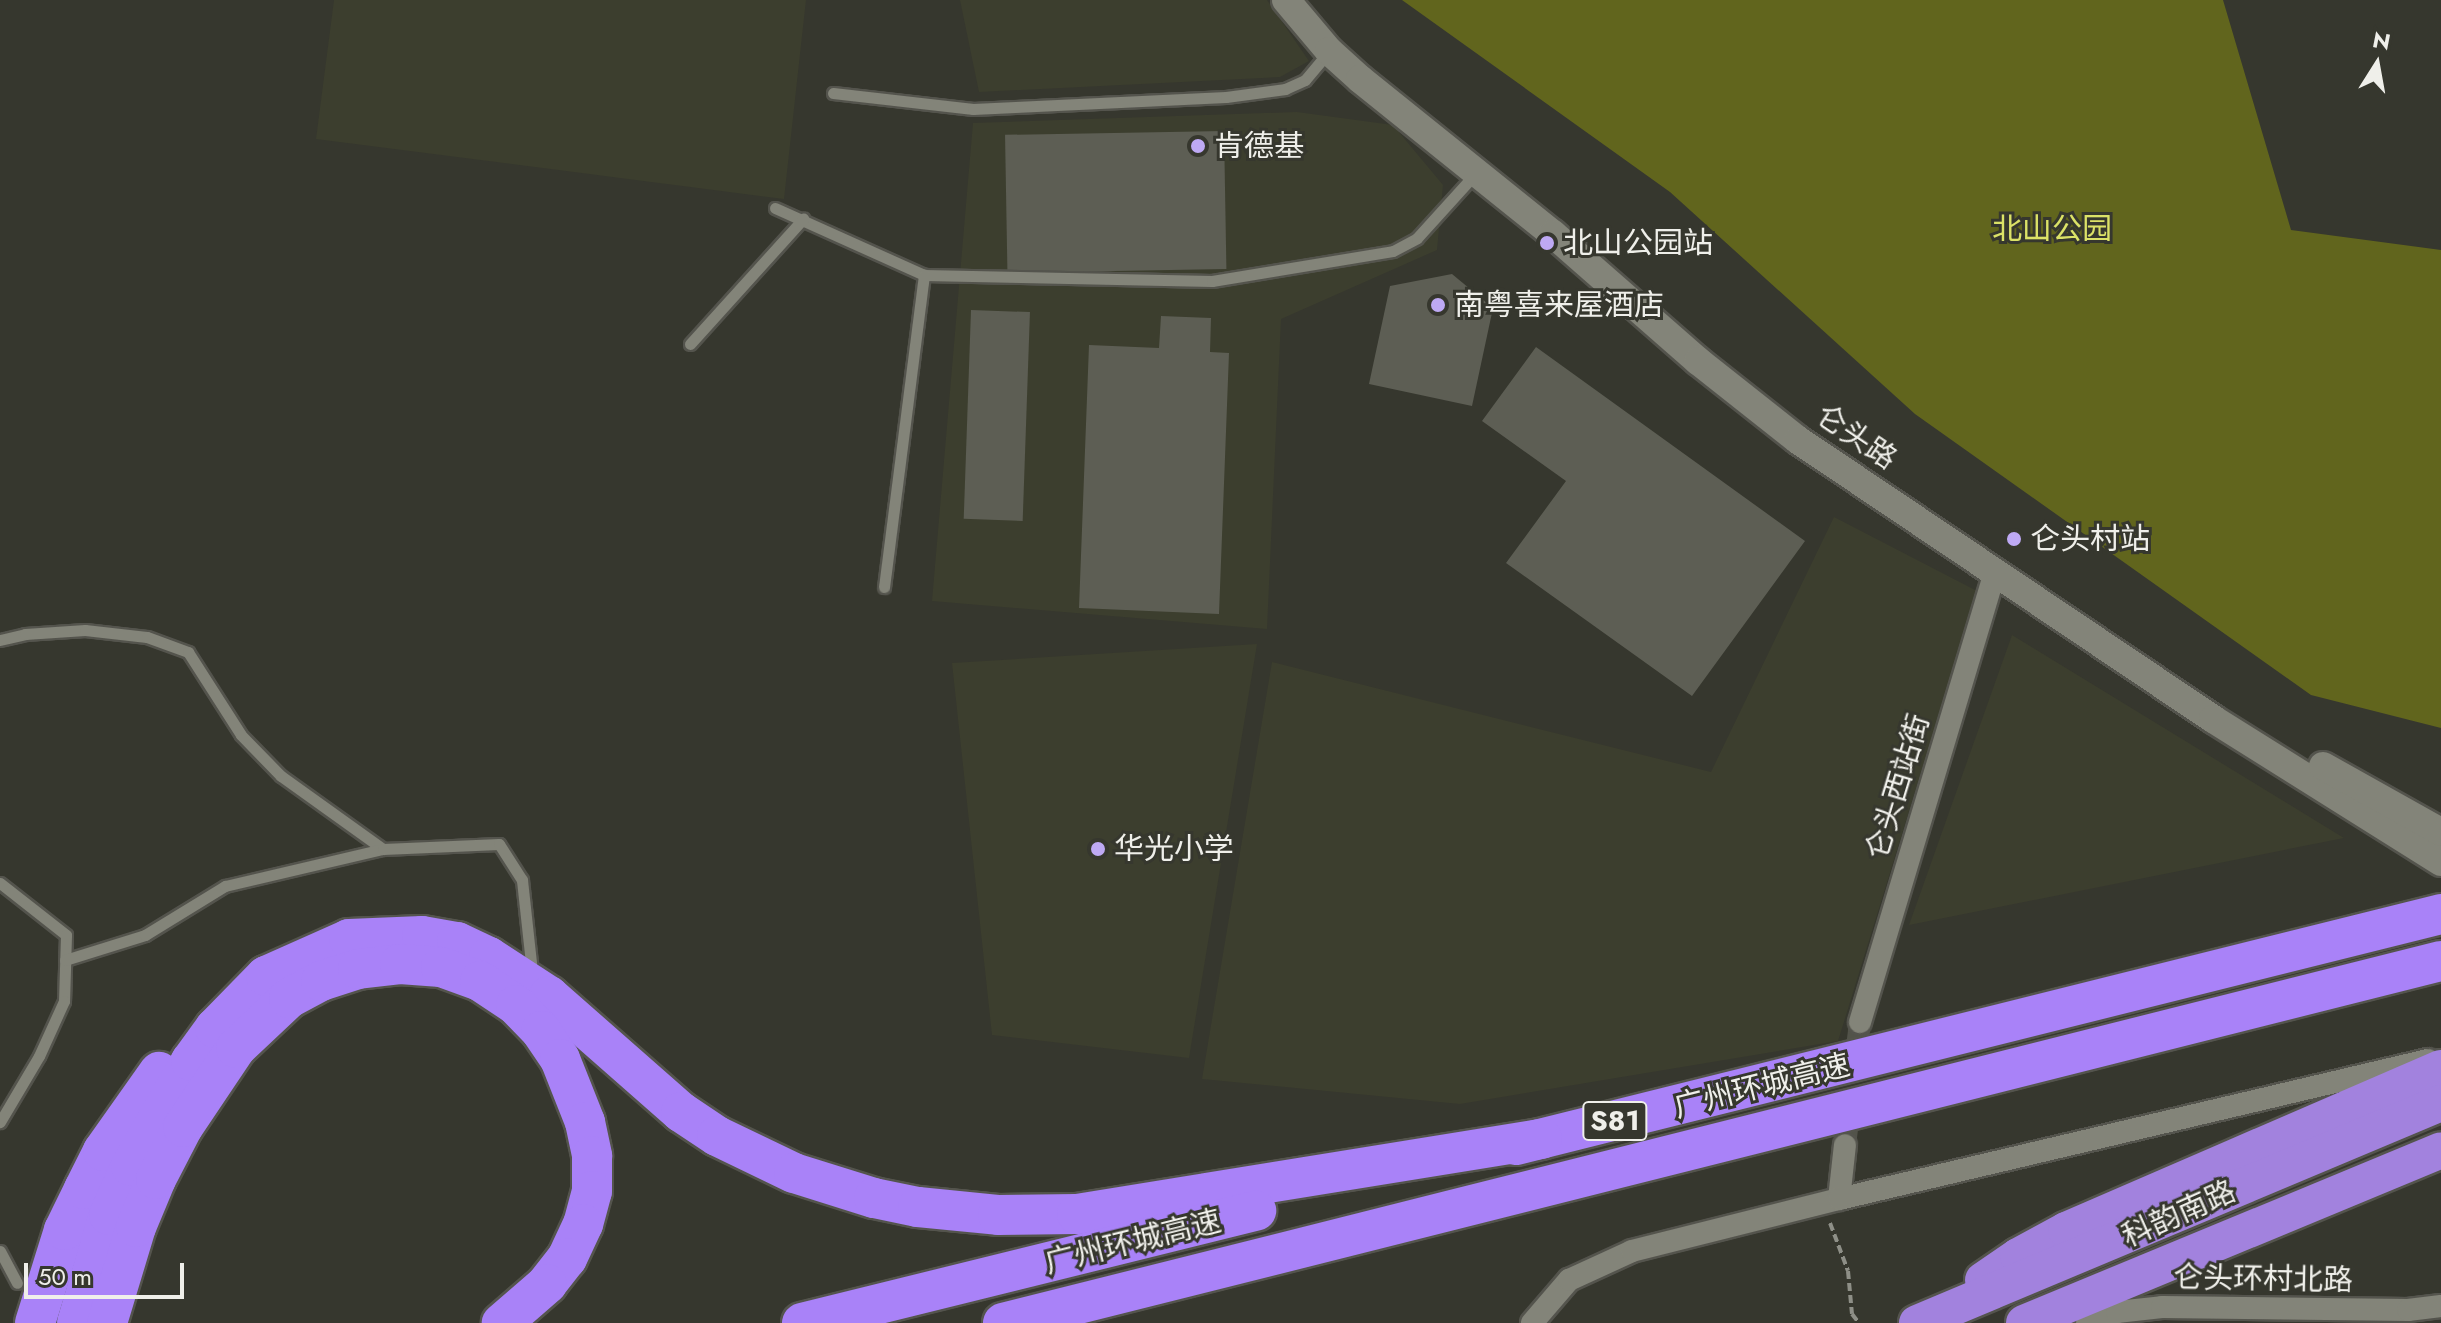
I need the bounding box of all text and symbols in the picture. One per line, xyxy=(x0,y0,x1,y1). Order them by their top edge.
text: N xyxy=(2370,23,2393,58)
north arrow xyxy=(2337,24,2417,104)
place label: 肯德基 xyxy=(1214,128,1304,164)
marker: 肯德基 xyxy=(1189,137,1207,155)
park label: 北山公园 xyxy=(1992,211,2112,247)
place label: 北山公园站 xyxy=(1563,225,1713,261)
marker: 北山公园站 xyxy=(1538,234,1556,252)
place label: 南粤喜来屋酒店 xyxy=(1454,287,1664,323)
marker: 南粤喜来屋酒店 xyxy=(1429,296,1447,314)
street label: 仑头路 xyxy=(1809,397,1903,477)
place label: 仑头村站 xyxy=(2030,521,2150,557)
marker: 仑头村站 xyxy=(2005,530,2023,548)
street label: 仑头西站街 xyxy=(1859,710,1937,864)
place label: 华光小学 xyxy=(1114,831,1234,867)
marker: 华光小学 xyxy=(1089,840,1107,858)
street label: 广州环城高速 xyxy=(1670,1047,1854,1125)
road number: S81 xyxy=(1581,1097,1649,1145)
street label: 科韵南路 xyxy=(2117,1173,2241,1255)
street label: 广州环城高速 xyxy=(1041,1203,1225,1281)
scale bar xyxy=(28,1247,188,1297)
text: 50 m xyxy=(38,1259,92,1294)
street label: 仑头环村北路 xyxy=(2173,1259,2353,1299)

